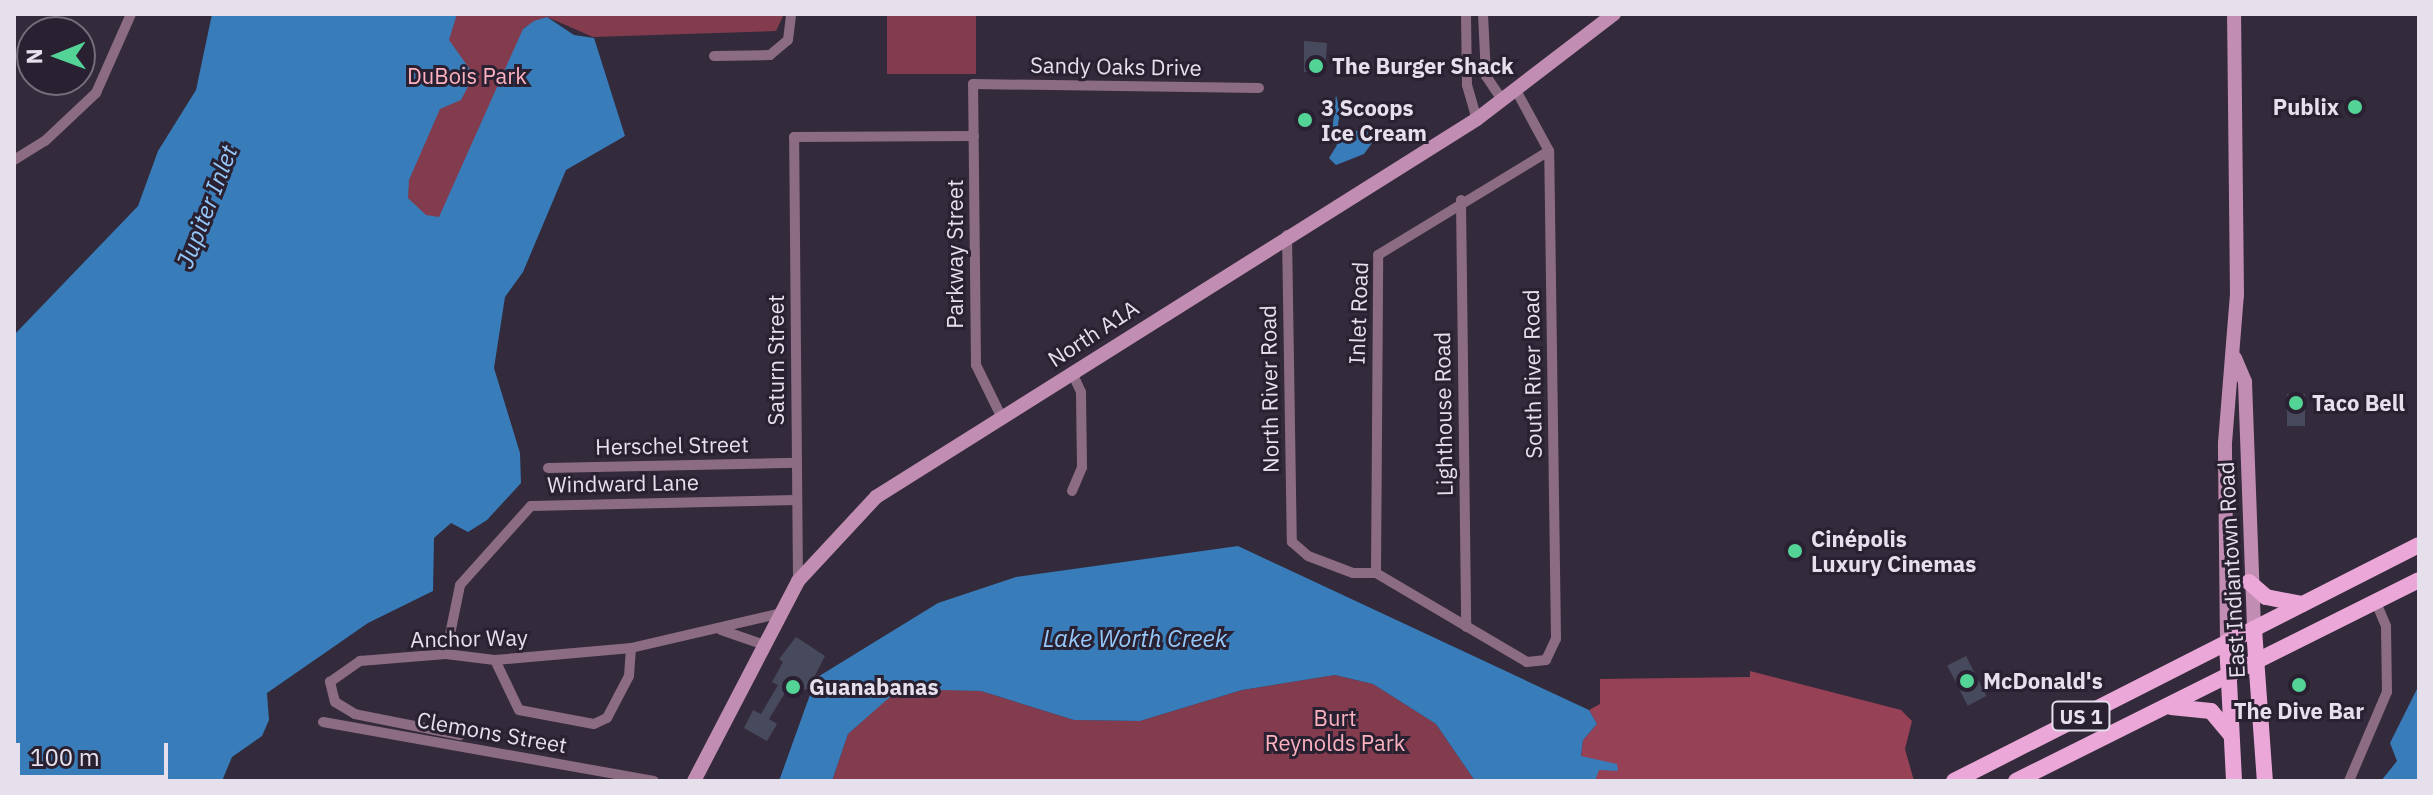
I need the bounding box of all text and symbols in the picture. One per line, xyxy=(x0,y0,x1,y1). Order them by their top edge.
north arrow xyxy=(16,16,96,96)
text: N xyxy=(19,48,48,65)
street label: Sandy Oaks Drive xyxy=(1030,51,1202,81)
place label: The Burger Shack xyxy=(1332,53,1514,79)
marker: The Burger Shack xyxy=(1307,57,1325,75)
park label: DuBois Park xyxy=(407,63,527,89)
place label: 3 Scoops Ice Cream xyxy=(1321,94,1427,146)
place label: Publix xyxy=(2273,94,2339,120)
marker: Publix xyxy=(2346,98,2364,116)
marker: 3 Scoops Ice Cream xyxy=(1296,111,1314,129)
water label: Jupiter Inlet xyxy=(170,142,244,272)
street label: Parkway Street xyxy=(942,179,968,329)
street label: Inlet Road xyxy=(1343,261,1373,365)
street label: South River Road xyxy=(1517,289,1547,459)
street label: North A1A xyxy=(1043,294,1143,372)
street label: Saturn Street xyxy=(763,295,789,425)
street label: North River Road xyxy=(1254,305,1284,473)
street label: Lighthouse Road xyxy=(1428,332,1458,496)
place label: Taco Bell xyxy=(2312,390,2405,416)
marker: Taco Bell xyxy=(2287,394,2305,412)
street label: Herschel Street xyxy=(595,430,749,460)
street label: East Indiantown Road xyxy=(2212,461,2250,679)
street label: Windward Lane xyxy=(547,468,699,498)
place label: Cinépolis Luxury Cinemas xyxy=(1811,525,1976,576)
marker: Cinépolis Luxury Cinemas xyxy=(1786,542,1804,560)
street label: Anchor Way xyxy=(410,624,528,652)
water label: Lake Worth Creek xyxy=(1043,625,1227,653)
place label: McDonald's xyxy=(1983,668,2103,694)
marker: McDonald's xyxy=(1958,672,1976,690)
place label: Guanabanas xyxy=(809,674,939,700)
marker: The Dive Bar xyxy=(2290,676,2308,694)
marker: Guanabanas xyxy=(784,678,802,696)
place label: The Dive Bar xyxy=(2234,698,2364,724)
road number: US 1 xyxy=(2051,700,2111,732)
park label: Burt Reynolds Park xyxy=(1265,704,1405,756)
street label: Clemons Street xyxy=(415,706,569,758)
scale bar xyxy=(20,727,172,777)
text: 100 m xyxy=(30,741,100,773)

